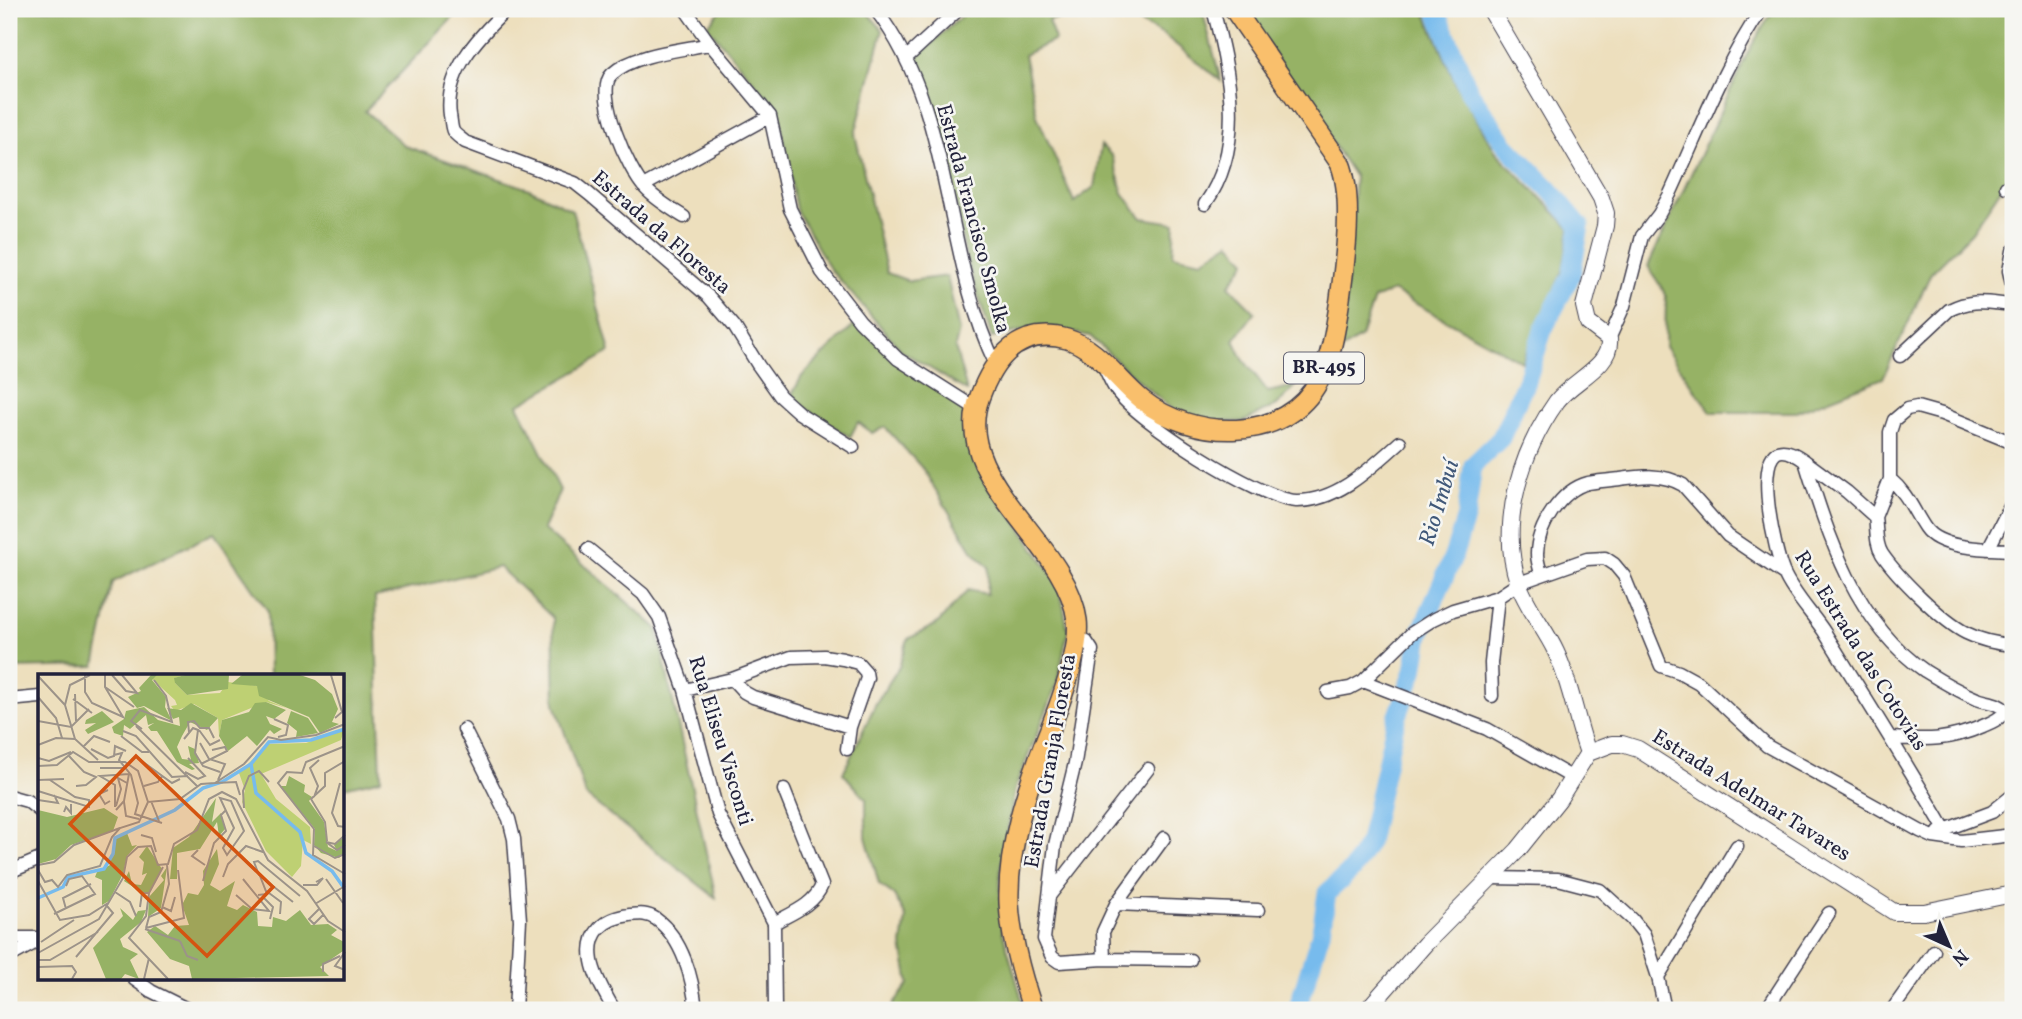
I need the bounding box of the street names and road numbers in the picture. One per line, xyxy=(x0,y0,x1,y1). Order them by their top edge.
street label: Estrada Francisco Smolka xyxy=(928,101,1018,337)
street label: Estrada da Floresta xyxy=(585,164,737,302)
road number: BR-495 xyxy=(1284,352,1364,384)
street label: Rua Estrada das Cotovias xyxy=(1787,545,1933,757)
street label: Estrada Granja Floresta xyxy=(1018,651,1084,871)
street label: Rua Eliseu Visconti xyxy=(680,653,760,829)
street label: Estrada Adelmar Tavares xyxy=(1646,723,1856,869)

